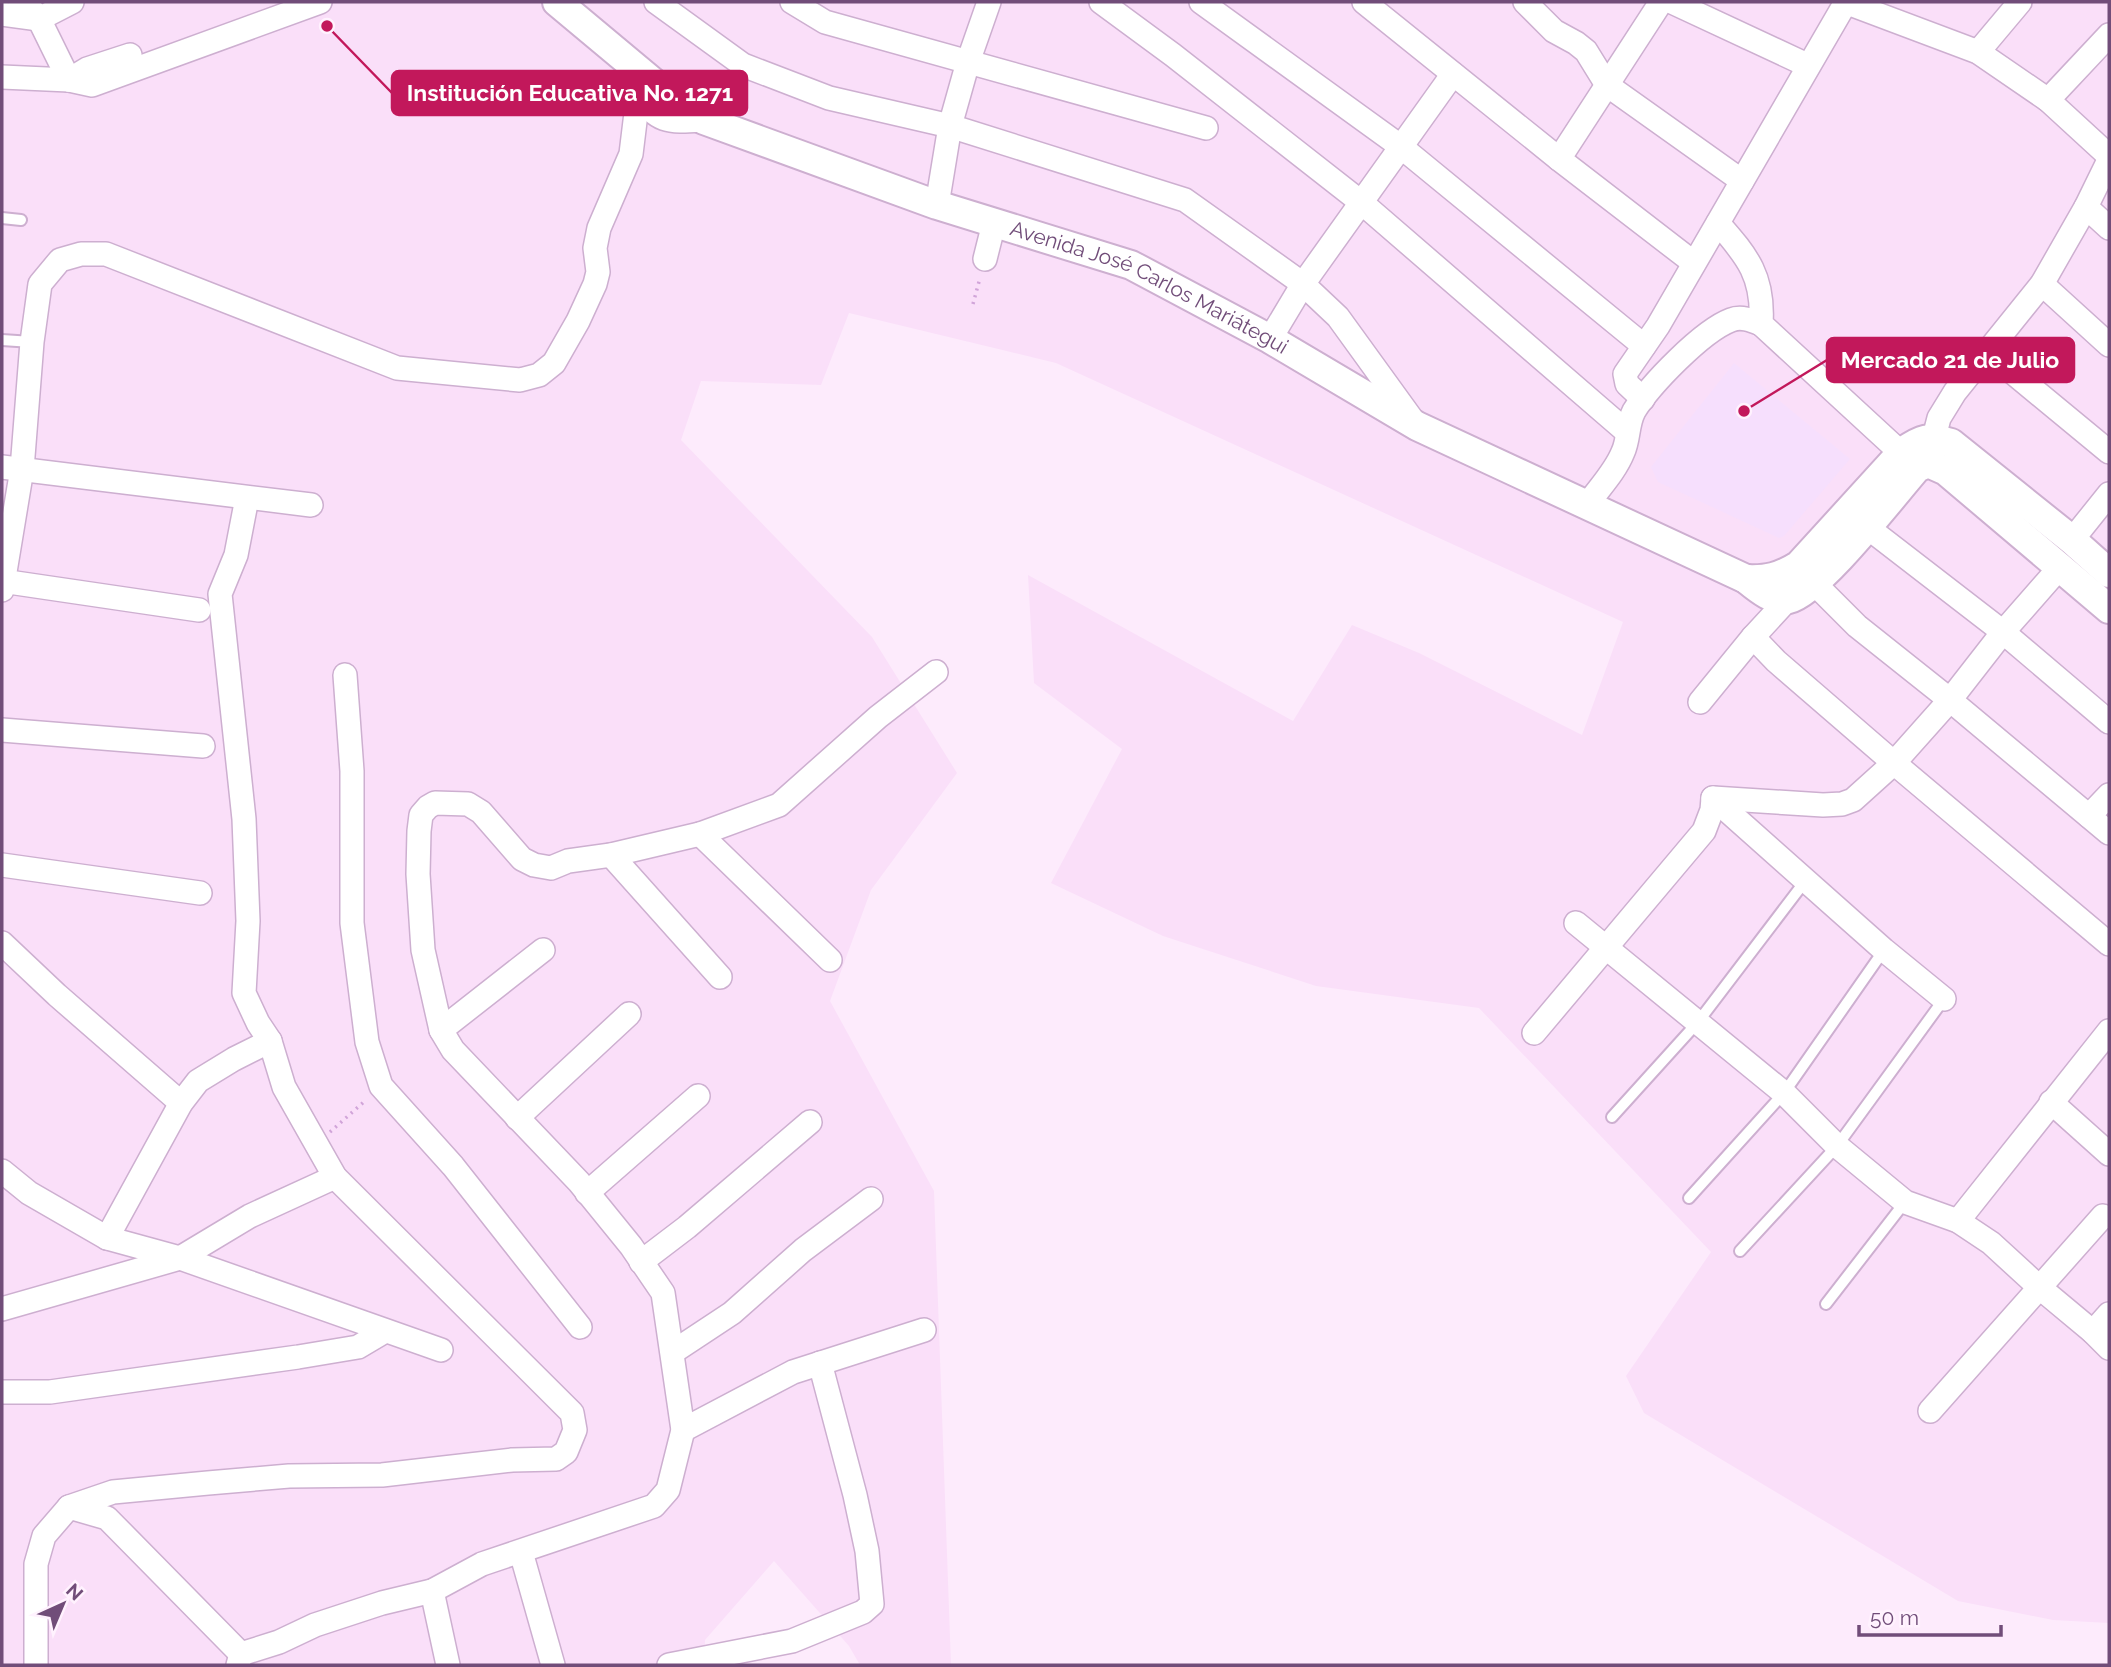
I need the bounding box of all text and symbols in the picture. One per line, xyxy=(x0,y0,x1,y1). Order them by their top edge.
callout: Institución Educativa No. 1271 xyxy=(392,71,747,115)
text: Institución Educativa No. 1271 xyxy=(407,79,733,106)
street label: Avenida José Carlos Mariátegui xyxy=(1007,215,1293,359)
callout: Mercado 21 de Julio xyxy=(1827,338,2074,382)
text: Mercado 21 de Julio xyxy=(1841,346,2059,373)
north arrow xyxy=(28,1569,98,1639)
text: N xyxy=(62,1579,88,1605)
scale bar xyxy=(1859,1594,2001,1638)
text: 50 m xyxy=(1870,1605,1919,1630)

